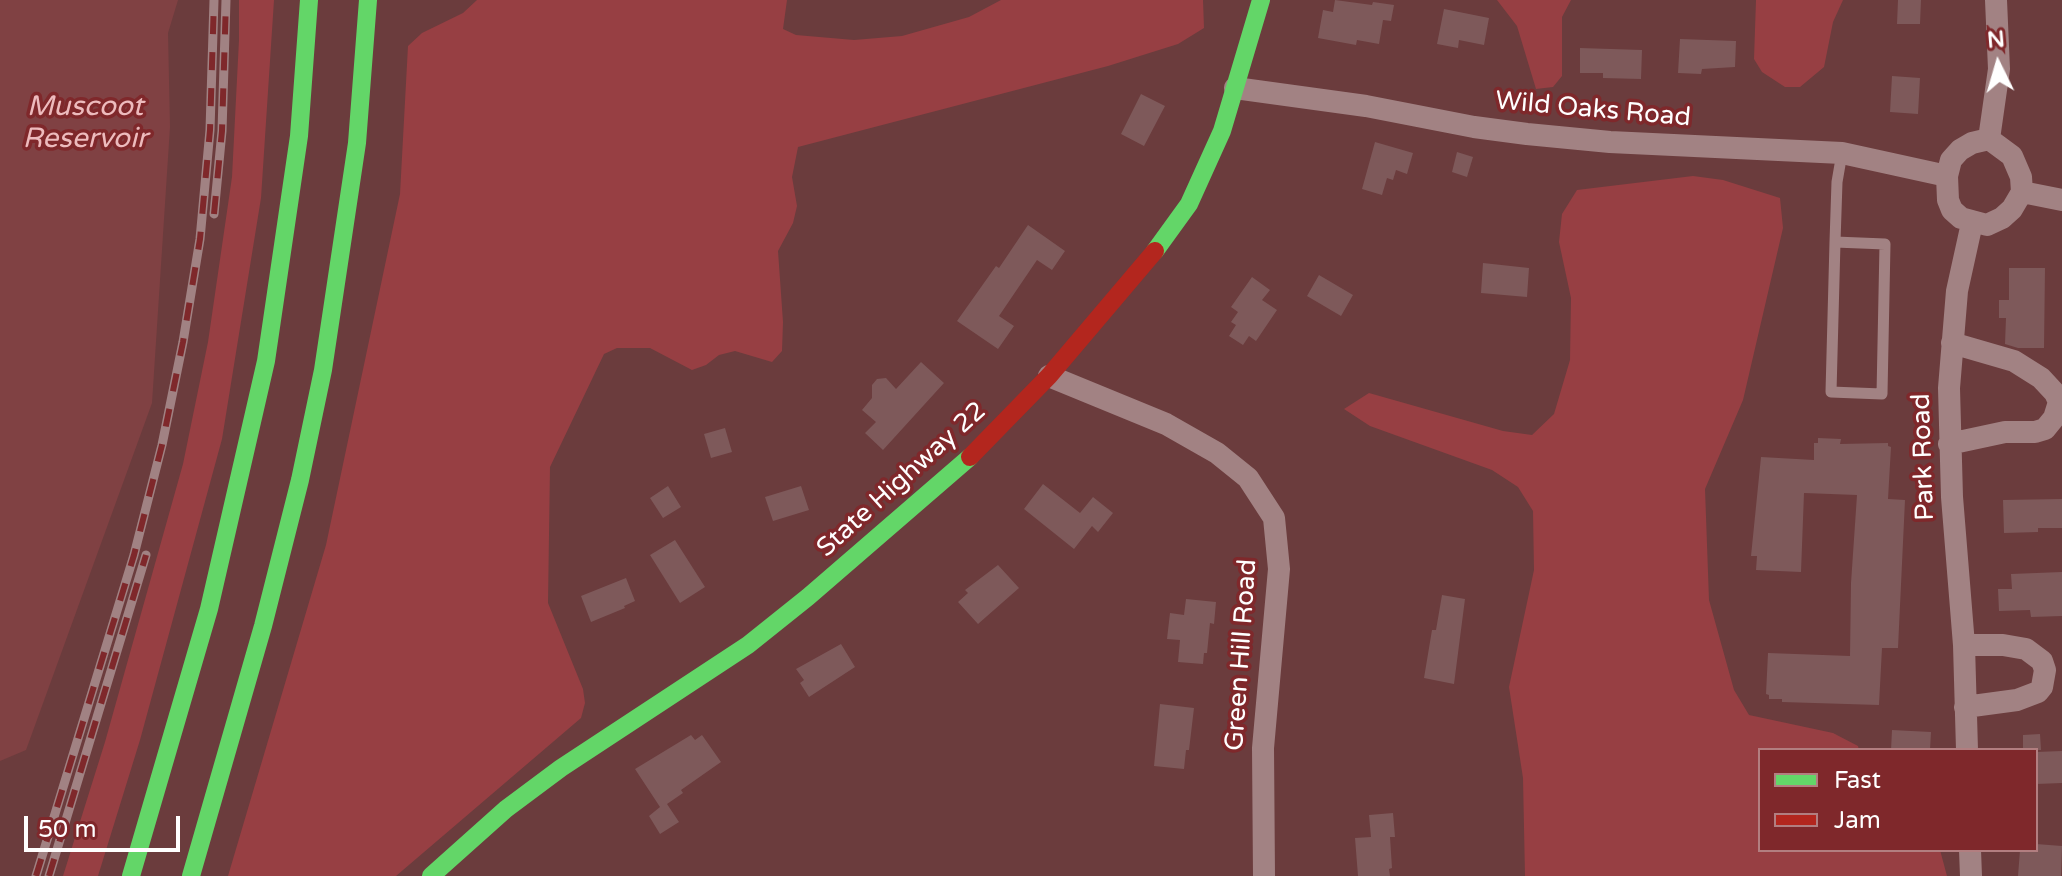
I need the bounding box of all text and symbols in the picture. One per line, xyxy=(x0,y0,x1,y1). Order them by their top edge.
north arrow xyxy=(1958,24,2038,104)
text: N xyxy=(1986,26,2006,54)
street label: Wild Oaks Road xyxy=(1494,86,1692,134)
water label: Muscoot Reservoir xyxy=(22,91,148,157)
street label: Park Road xyxy=(1906,393,1942,521)
street label: State Highway 22 xyxy=(811,396,993,564)
street label: Green Hill Road xyxy=(1220,558,1264,752)
legend xyxy=(1758,748,2038,852)
text: Fast xyxy=(1834,766,1881,795)
scale bar xyxy=(28,800,184,850)
text: Jam xyxy=(1834,806,1881,835)
text: 50 m xyxy=(38,815,96,844)

